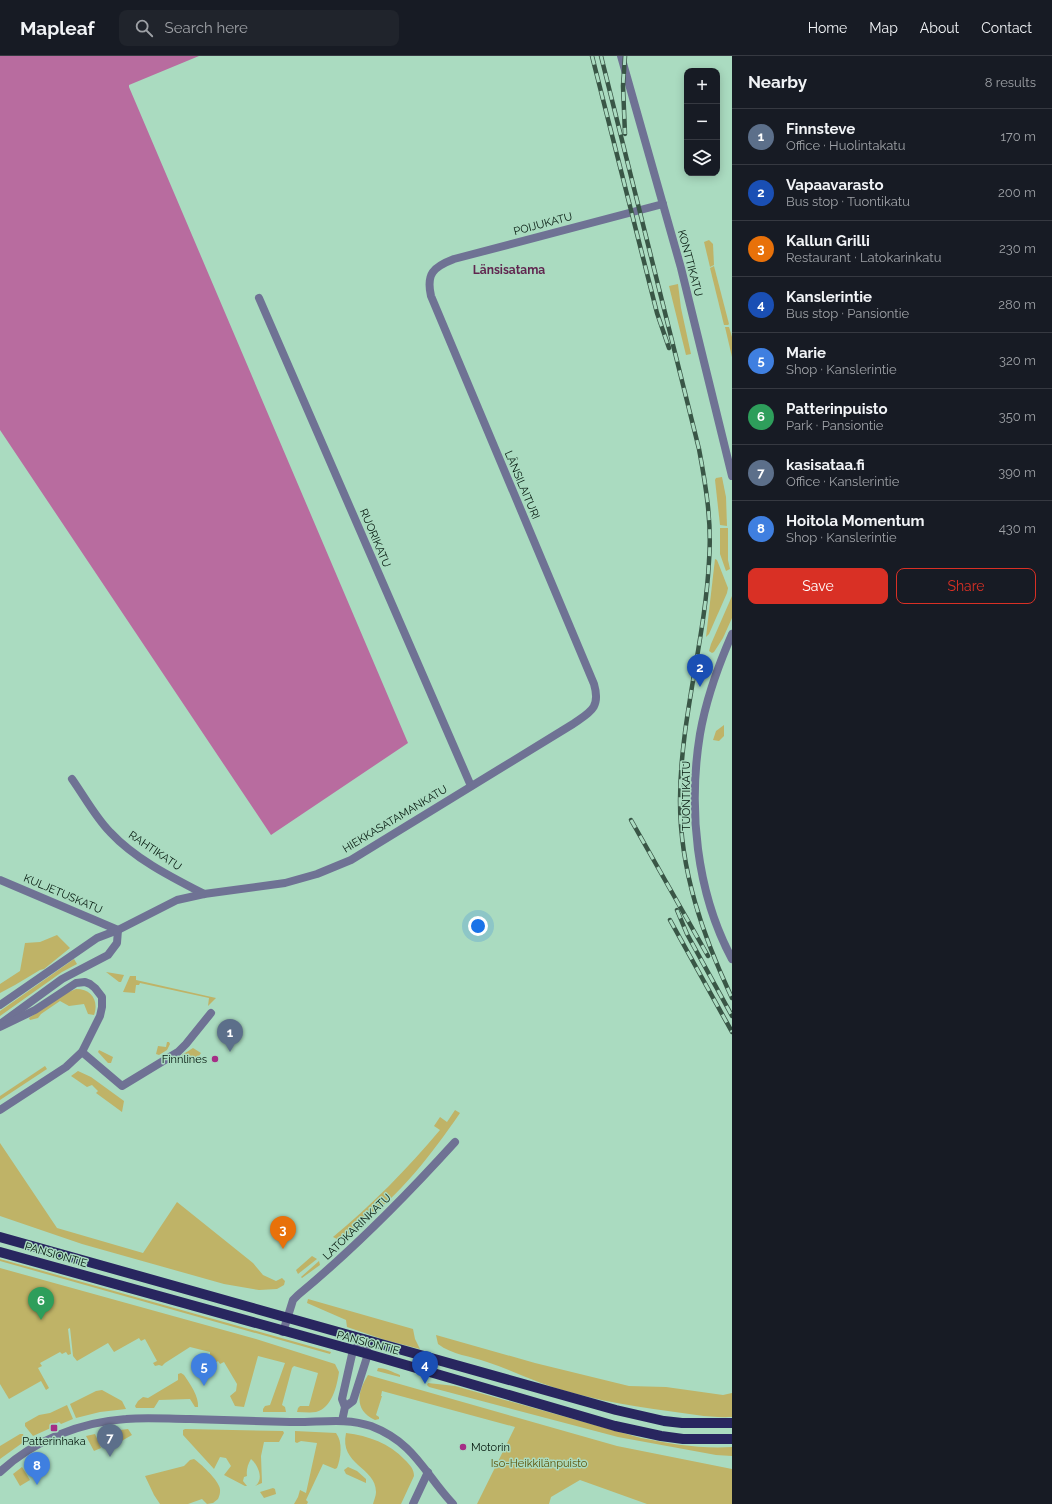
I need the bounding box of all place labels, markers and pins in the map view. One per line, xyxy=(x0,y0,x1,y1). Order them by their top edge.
pin: 2 xyxy=(687,654,713,687)
pin: 1 xyxy=(217,1019,243,1052)
place label: Finnlines xyxy=(162,1053,207,1066)
marker: Finnlines xyxy=(210,1054,220,1064)
pin: 3 xyxy=(270,1216,296,1249)
pin: 6 xyxy=(28,1287,54,1320)
pin: 4 xyxy=(412,1351,438,1384)
pin: 5 xyxy=(191,1353,217,1386)
marker: Patterinhaka xyxy=(49,1423,59,1433)
pin: 7 xyxy=(97,1424,123,1457)
place label: Patterinhaka xyxy=(22,1435,86,1448)
place label: Motorin xyxy=(471,1441,510,1454)
marker: Motorin xyxy=(458,1442,468,1452)
pin: 8 xyxy=(24,1452,50,1485)

